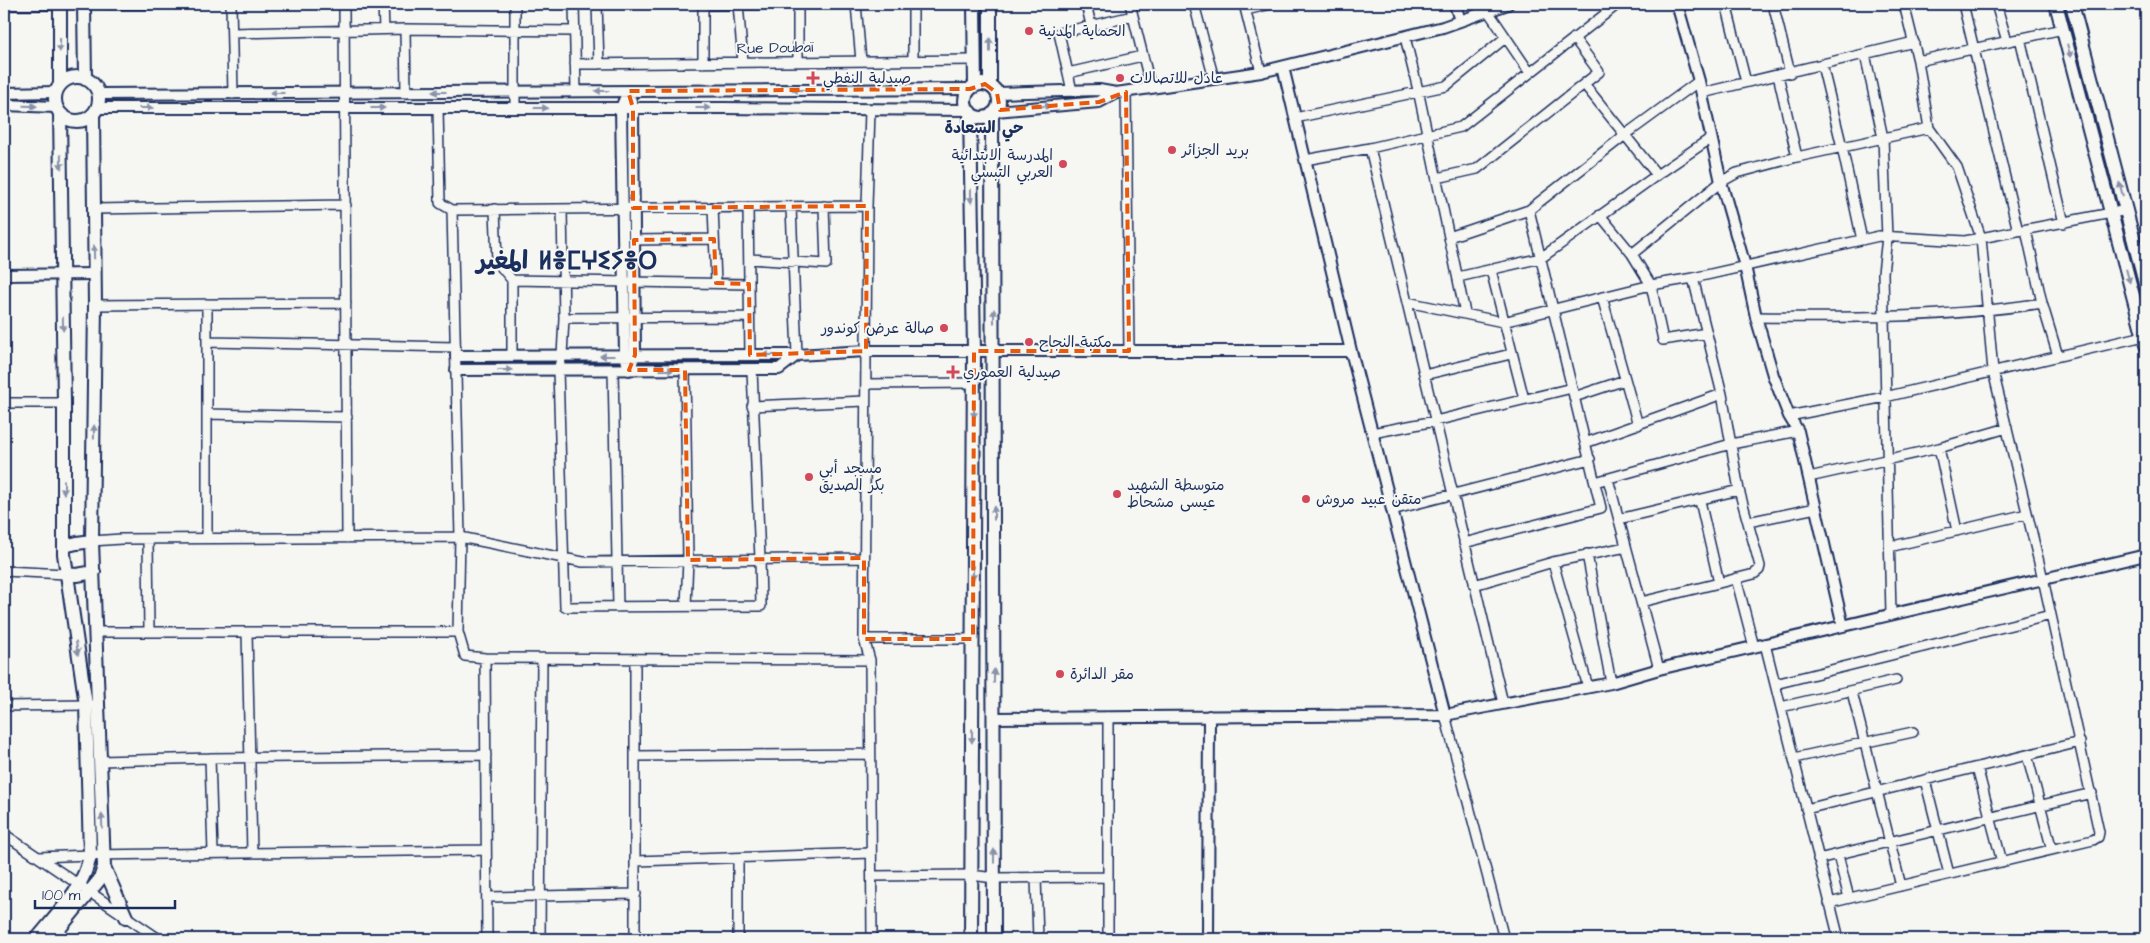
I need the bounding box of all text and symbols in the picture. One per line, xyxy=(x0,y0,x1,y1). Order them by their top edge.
place label: الحماية المدنية xyxy=(1039,21,1125,42)
marker: الحماية المدنية xyxy=(1023,25,1035,37)
one-way arrow xyxy=(986,36,994,52)
one-way arrow xyxy=(56,37,64,53)
street label: Rue Doubaï xyxy=(737,37,814,59)
one-way arrow xyxy=(2065,43,2073,58)
place label: صيدلية النفطي xyxy=(823,68,911,91)
place label: عادل للاتصالات xyxy=(1130,68,1224,89)
marker: صيدلية النفطي xyxy=(807,72,819,84)
marker: عادل للاتصالات xyxy=(1114,72,1126,84)
one-way arrow xyxy=(791,86,807,94)
one-way arrow xyxy=(593,87,609,95)
one-way arrow xyxy=(431,88,447,96)
one-way arrow xyxy=(268,89,284,97)
one-way arrow xyxy=(22,102,38,110)
one-way arrow xyxy=(1037,102,1053,110)
one-way arrow xyxy=(138,104,154,112)
one-way arrow xyxy=(371,104,387,112)
one-way arrow xyxy=(533,104,549,112)
one-way arrow xyxy=(696,104,712,112)
district label: حي السعادة xyxy=(944,117,1024,142)
place label: بريد الجزائر xyxy=(1180,140,1249,161)
marker: بريد الجزائر xyxy=(1166,144,1178,156)
place label: المدرسة الابتدائية العربي التبسي xyxy=(952,145,1053,185)
one-way arrow xyxy=(57,154,65,170)
marker: المدرسة الابتدائية العربي التبسي xyxy=(1057,158,1069,170)
one-way arrow xyxy=(2117,181,2125,196)
one-way arrow xyxy=(968,188,976,204)
one-way arrow xyxy=(90,243,98,259)
district label: المغير ⵍⴻⵎⵖⵉⵢⴻⵔ xyxy=(475,244,657,279)
one-way arrow xyxy=(2124,268,2132,283)
one-way arrow xyxy=(989,307,997,323)
one-way arrow xyxy=(59,317,67,333)
place label: صالة عرض كوندور xyxy=(820,318,934,339)
marker: صالة عرض كوندور xyxy=(938,322,950,334)
place label: مكتبة النجاح xyxy=(1039,332,1112,353)
marker: مكتبة النجاح xyxy=(1023,336,1035,348)
one-way arrow xyxy=(762,351,778,359)
one-way arrow xyxy=(599,352,615,360)
place label: صيدلية العموري xyxy=(963,362,1061,383)
one-way arrow xyxy=(497,366,513,374)
one-way arrow xyxy=(659,366,675,374)
marker: صيدلية العموري xyxy=(947,366,959,378)
one-way arrow xyxy=(970,403,978,419)
one-way arrow xyxy=(90,423,98,439)
place label: مسجد أبي بكر الصديق xyxy=(819,458,885,496)
marker: مسجد أبي بكر الصديق xyxy=(803,471,815,483)
place label: متوسطة الشهيد عيسى مشحاط xyxy=(1127,475,1224,513)
one-way arrow xyxy=(60,479,68,495)
marker: متوسطة الشهيد عيسى مشحاط xyxy=(1111,488,1123,500)
place label: متقن عبيد مروش xyxy=(1316,489,1421,510)
marker: متقن عبيد مروش xyxy=(1300,493,1312,505)
one-way arrow xyxy=(990,505,998,521)
one-way arrow xyxy=(969,565,977,581)
one-way arrow xyxy=(74,641,82,657)
place label: مقر الدائرة xyxy=(1070,664,1134,685)
one-way arrow xyxy=(990,667,998,683)
marker: مقر الدائرة xyxy=(1054,668,1066,680)
one-way arrow xyxy=(968,728,976,744)
one-way arrow xyxy=(98,813,106,829)
one-way arrow xyxy=(990,847,998,863)
scale bar xyxy=(35,878,175,910)
text: 100 m xyxy=(42,885,81,906)

